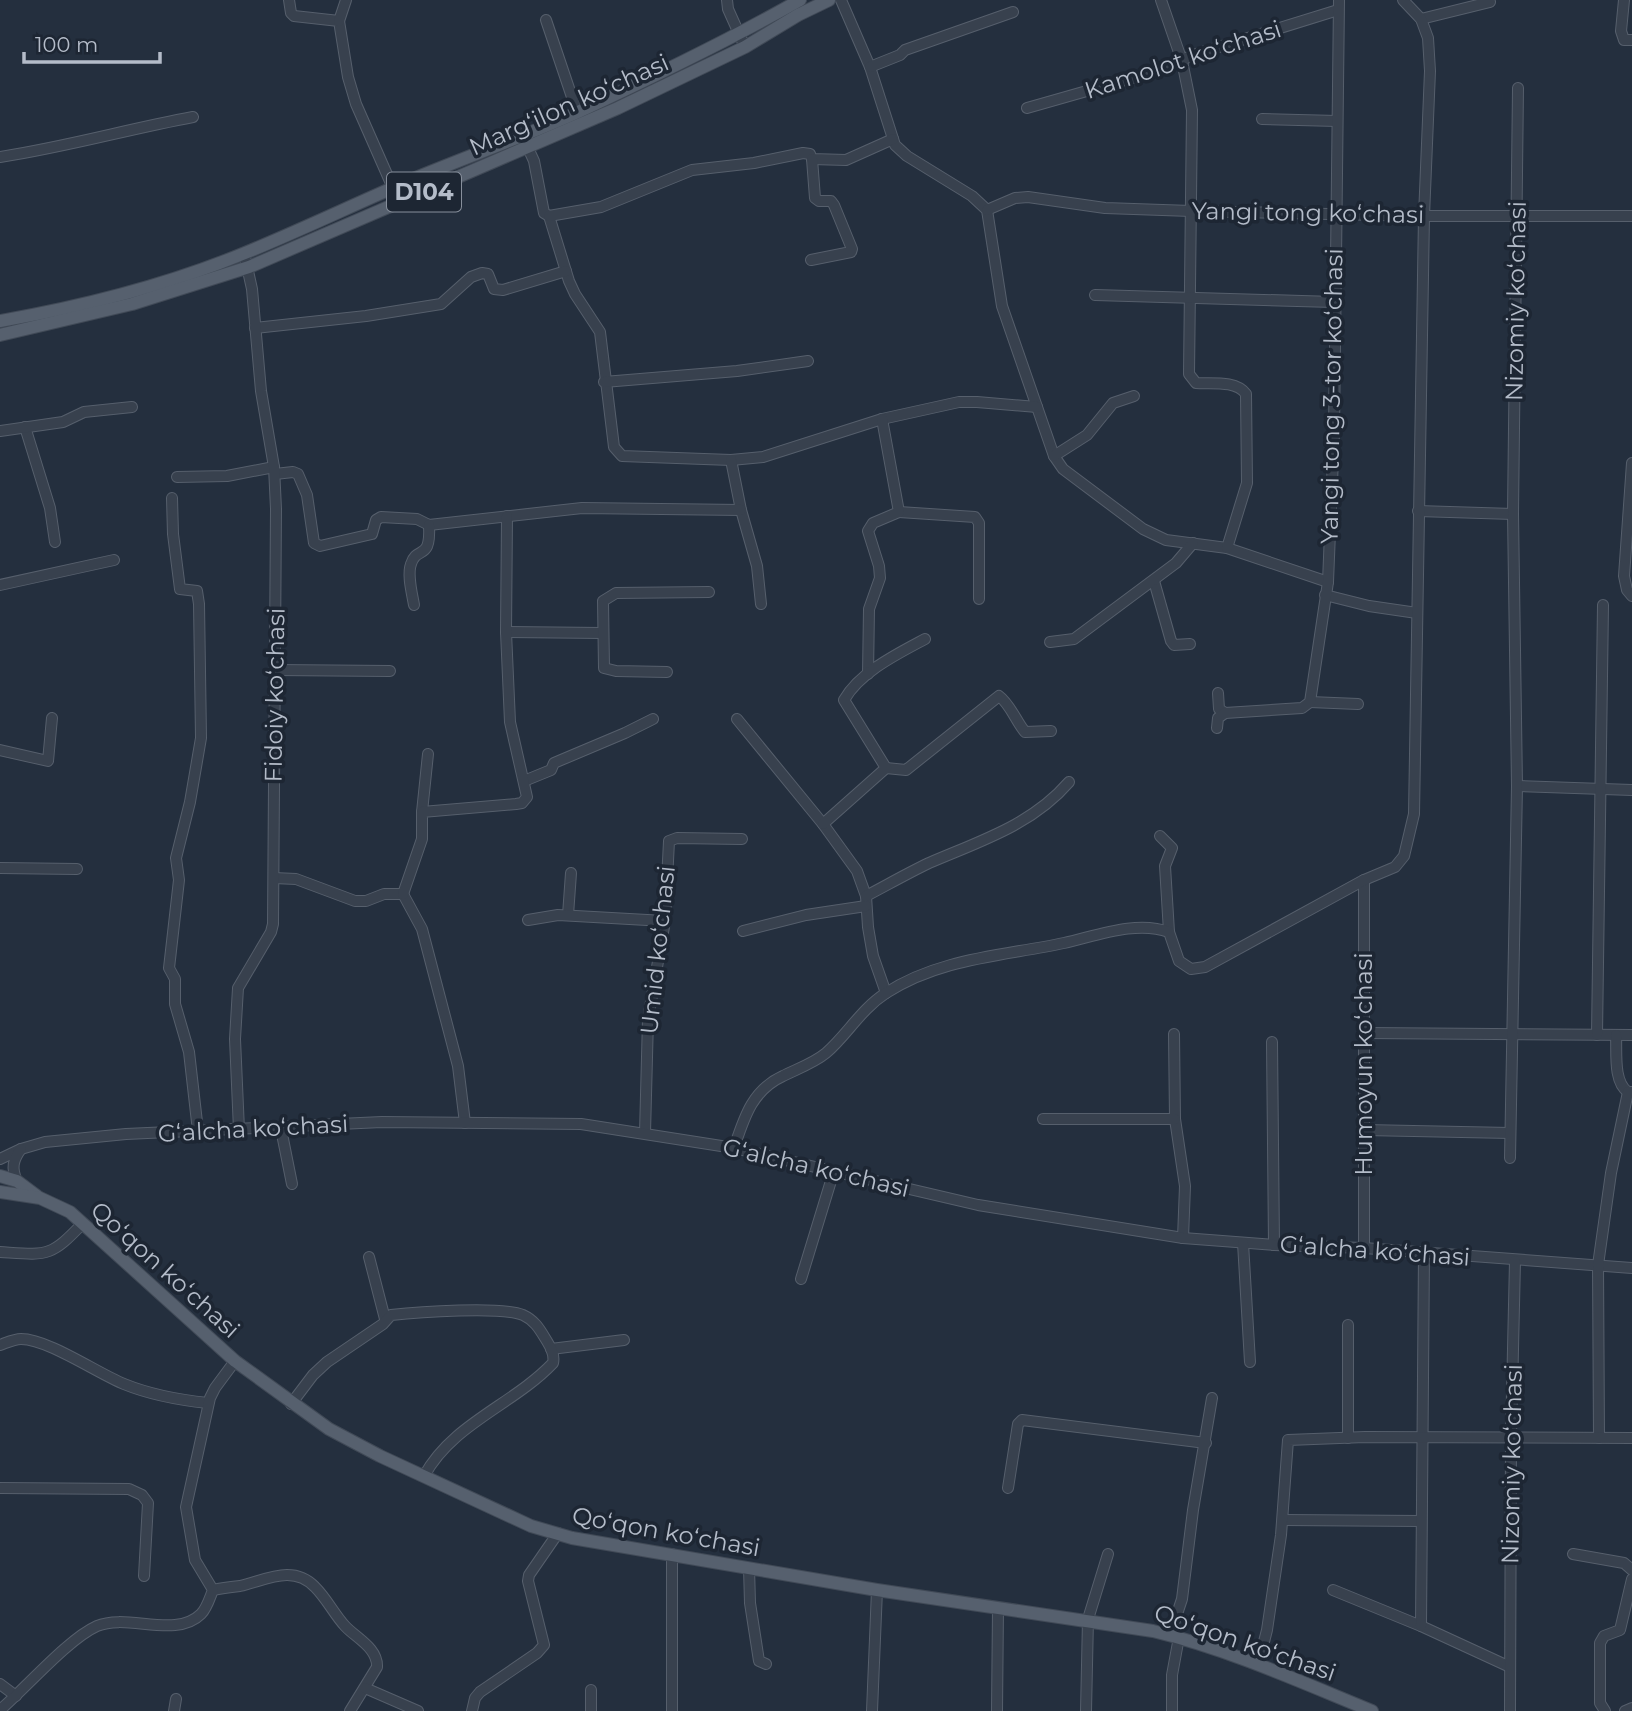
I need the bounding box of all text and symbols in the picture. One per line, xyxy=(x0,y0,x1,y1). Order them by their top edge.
street label: Kamolot koʻchasi xyxy=(1081,14,1285,105)
scale bar xyxy=(24,21,161,65)
text: 100 m xyxy=(35,32,98,57)
street label: Margʻilon koʻchasi xyxy=(465,48,673,162)
road number: D104 xyxy=(387,172,461,211)
street label: Yangi tong koʻchasi xyxy=(1192,196,1425,229)
street label: Nizomiy koʻchasi xyxy=(1499,201,1532,401)
street label: Yangi tong 3-tor koʻchasi xyxy=(1314,248,1349,544)
street label: Fidoiy koʻchasi xyxy=(258,607,291,783)
street label: Umid koʻchasi xyxy=(634,864,681,1036)
street label: Humoyun koʻchasi xyxy=(1349,952,1378,1176)
street label: Gʻalcha koʻchasi xyxy=(157,1109,349,1148)
street label: Gʻalcha koʻchasi xyxy=(720,1132,912,1203)
street label: Qoʻqon koʻchasi xyxy=(85,1195,246,1344)
street label: Gʻalcha koʻchasi xyxy=(1279,1229,1471,1272)
street label: Nizomiy koʻchasi xyxy=(1495,1364,1528,1564)
street label: Qoʻqon koʻchasi xyxy=(570,1501,762,1562)
street label: Qoʻqon koʻchasi xyxy=(1151,1598,1340,1687)

